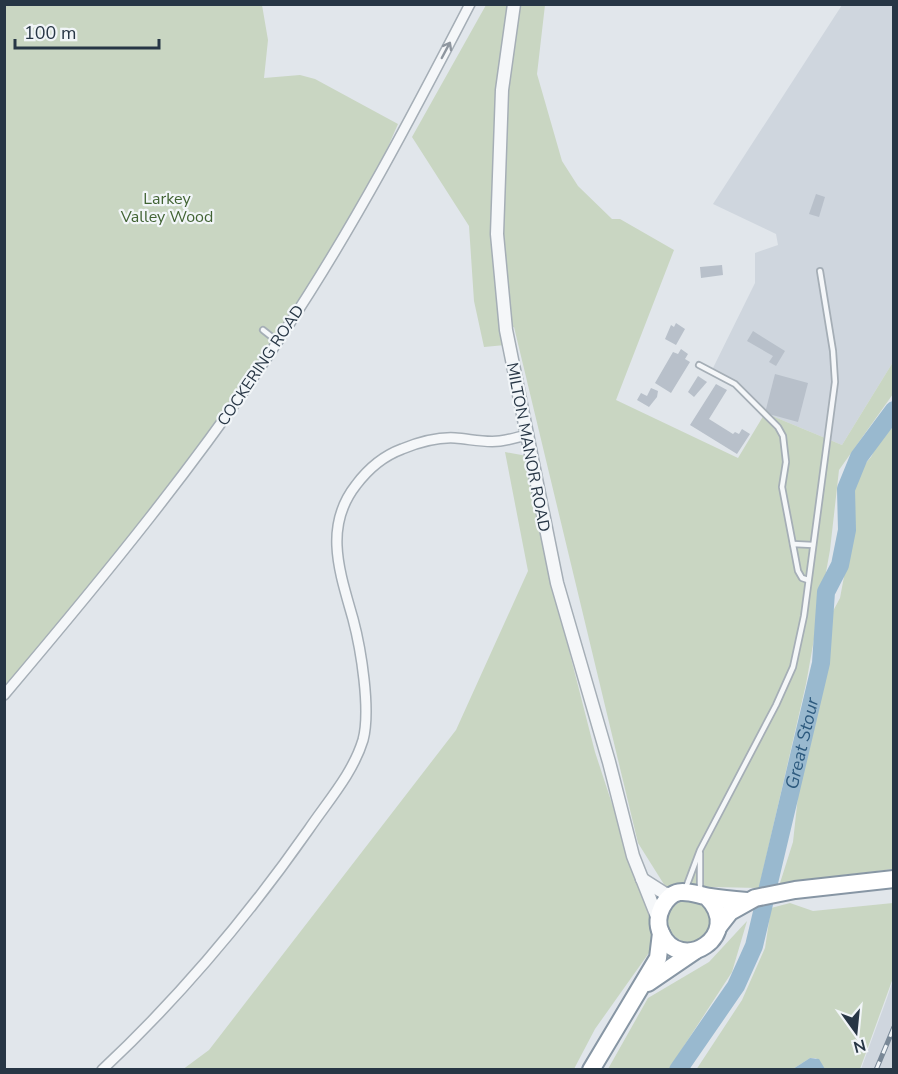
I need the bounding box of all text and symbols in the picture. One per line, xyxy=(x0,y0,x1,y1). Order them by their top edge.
scale bar xyxy=(15,12,159,50)
text: 100 m xyxy=(24,21,76,45)
one-way arrow xyxy=(440,42,452,59)
park label: Larkey Valley Wood xyxy=(120,188,213,228)
street label: COCKERING ROAD xyxy=(212,301,309,430)
street label: MILTON MANOR ROAD xyxy=(501,361,555,534)
water label: Great Stour xyxy=(780,695,824,792)
north arrow xyxy=(826,1002,886,1062)
text: N xyxy=(851,1033,868,1058)

